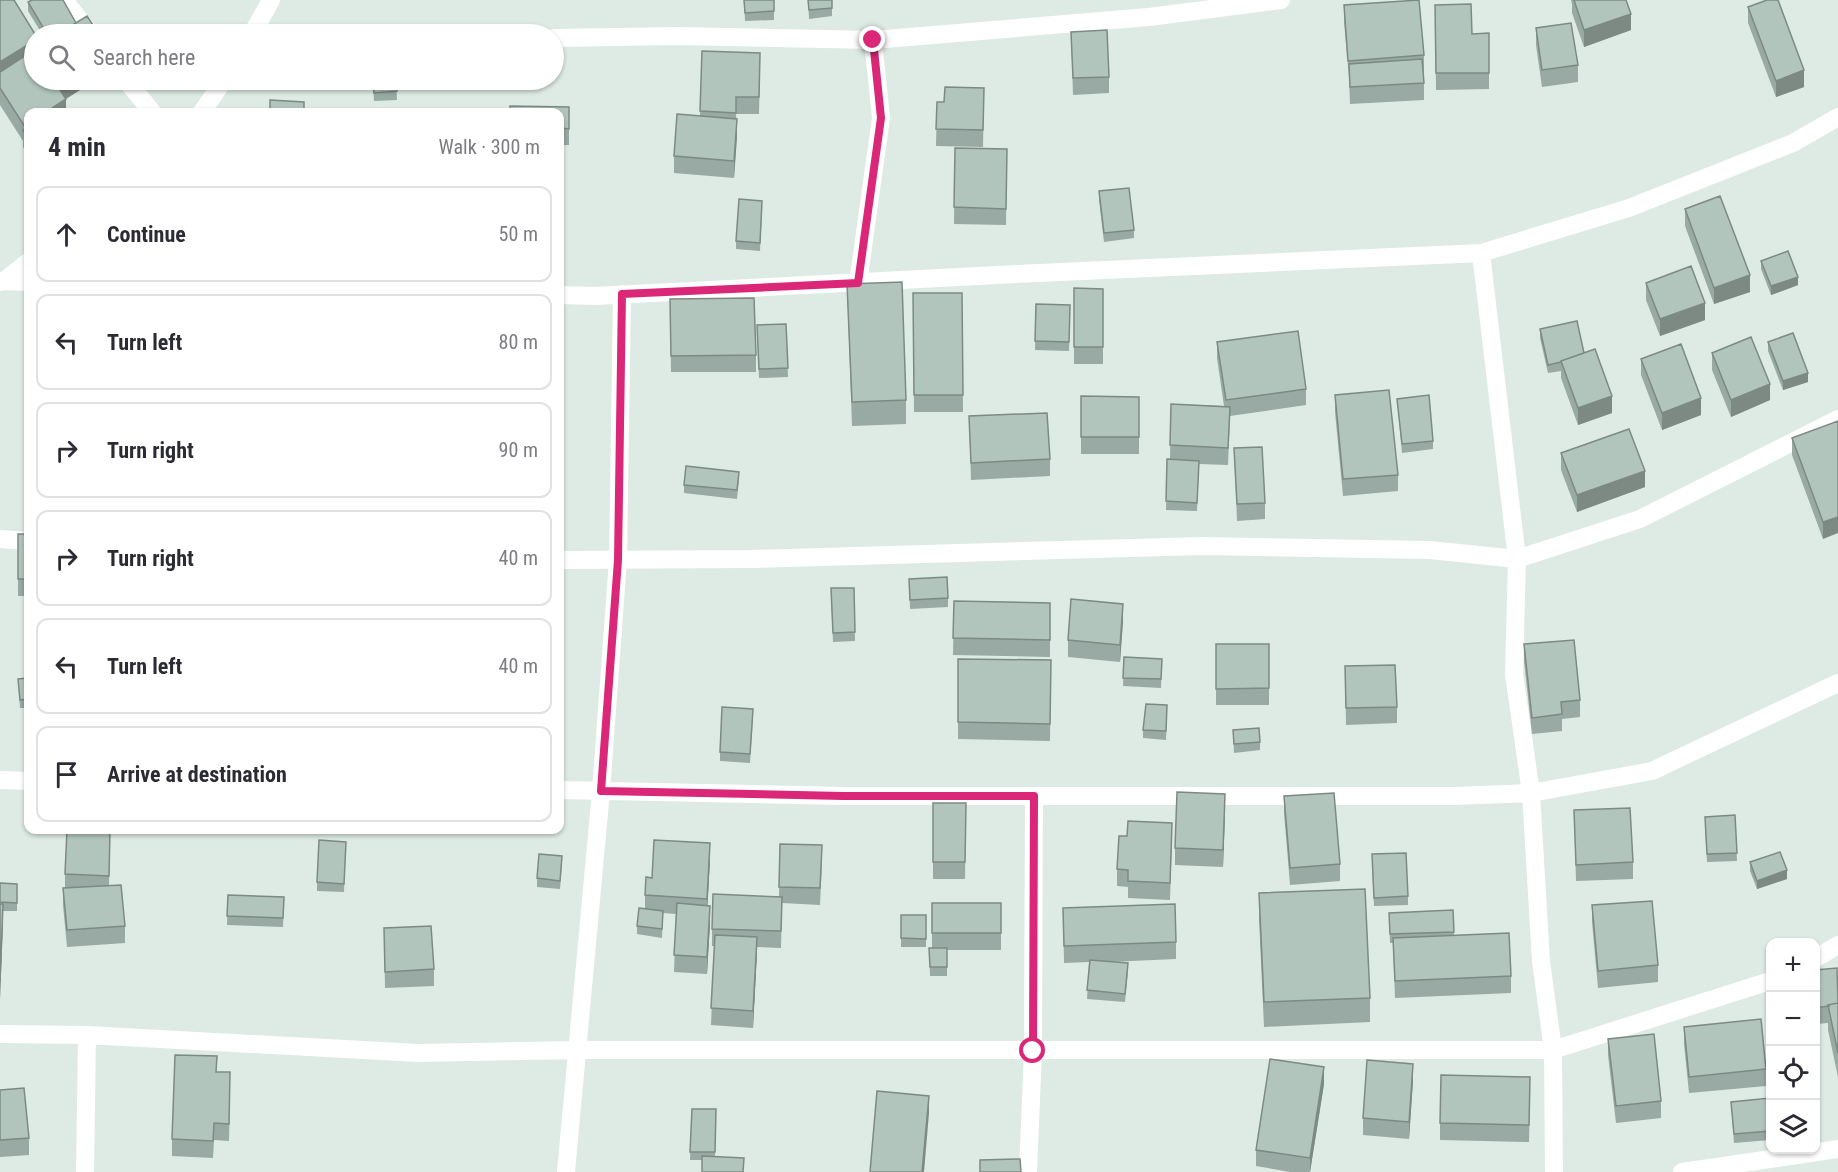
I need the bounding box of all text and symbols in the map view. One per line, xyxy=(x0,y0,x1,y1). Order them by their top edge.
search box xyxy=(24,24,564,90)
route end xyxy=(859,26,885,52)
icon: search xyxy=(45,41,78,74)
text: Search here xyxy=(93,45,195,70)
text: 4 min xyxy=(48,132,106,162)
text: Walk · 300 m xyxy=(439,135,540,159)
icon: ahead xyxy=(50,218,83,251)
text: Continue xyxy=(107,222,186,247)
text: 50 m xyxy=(499,222,538,246)
icon: left xyxy=(50,326,83,359)
text: Turn left xyxy=(107,330,182,355)
text: 80 m xyxy=(499,330,538,354)
icon: right xyxy=(50,434,83,467)
text: Turn right xyxy=(107,438,194,463)
text: 90 m xyxy=(499,438,538,462)
icon: right xyxy=(50,542,83,575)
text: Turn right xyxy=(107,546,194,571)
text: 40 m xyxy=(499,546,538,570)
icon: left xyxy=(50,650,83,683)
text: Turn left xyxy=(107,654,182,679)
text: 40 m xyxy=(499,654,538,678)
icon: arrive xyxy=(50,758,83,791)
text: Arrive at destination xyxy=(107,762,287,787)
map controls xyxy=(1766,938,1820,1154)
button: + xyxy=(1766,938,1820,992)
button: − xyxy=(1766,992,1820,1046)
route start xyxy=(1019,1037,1045,1063)
button: locate xyxy=(1766,1046,1820,1100)
button: layers xyxy=(1766,1100,1820,1154)

